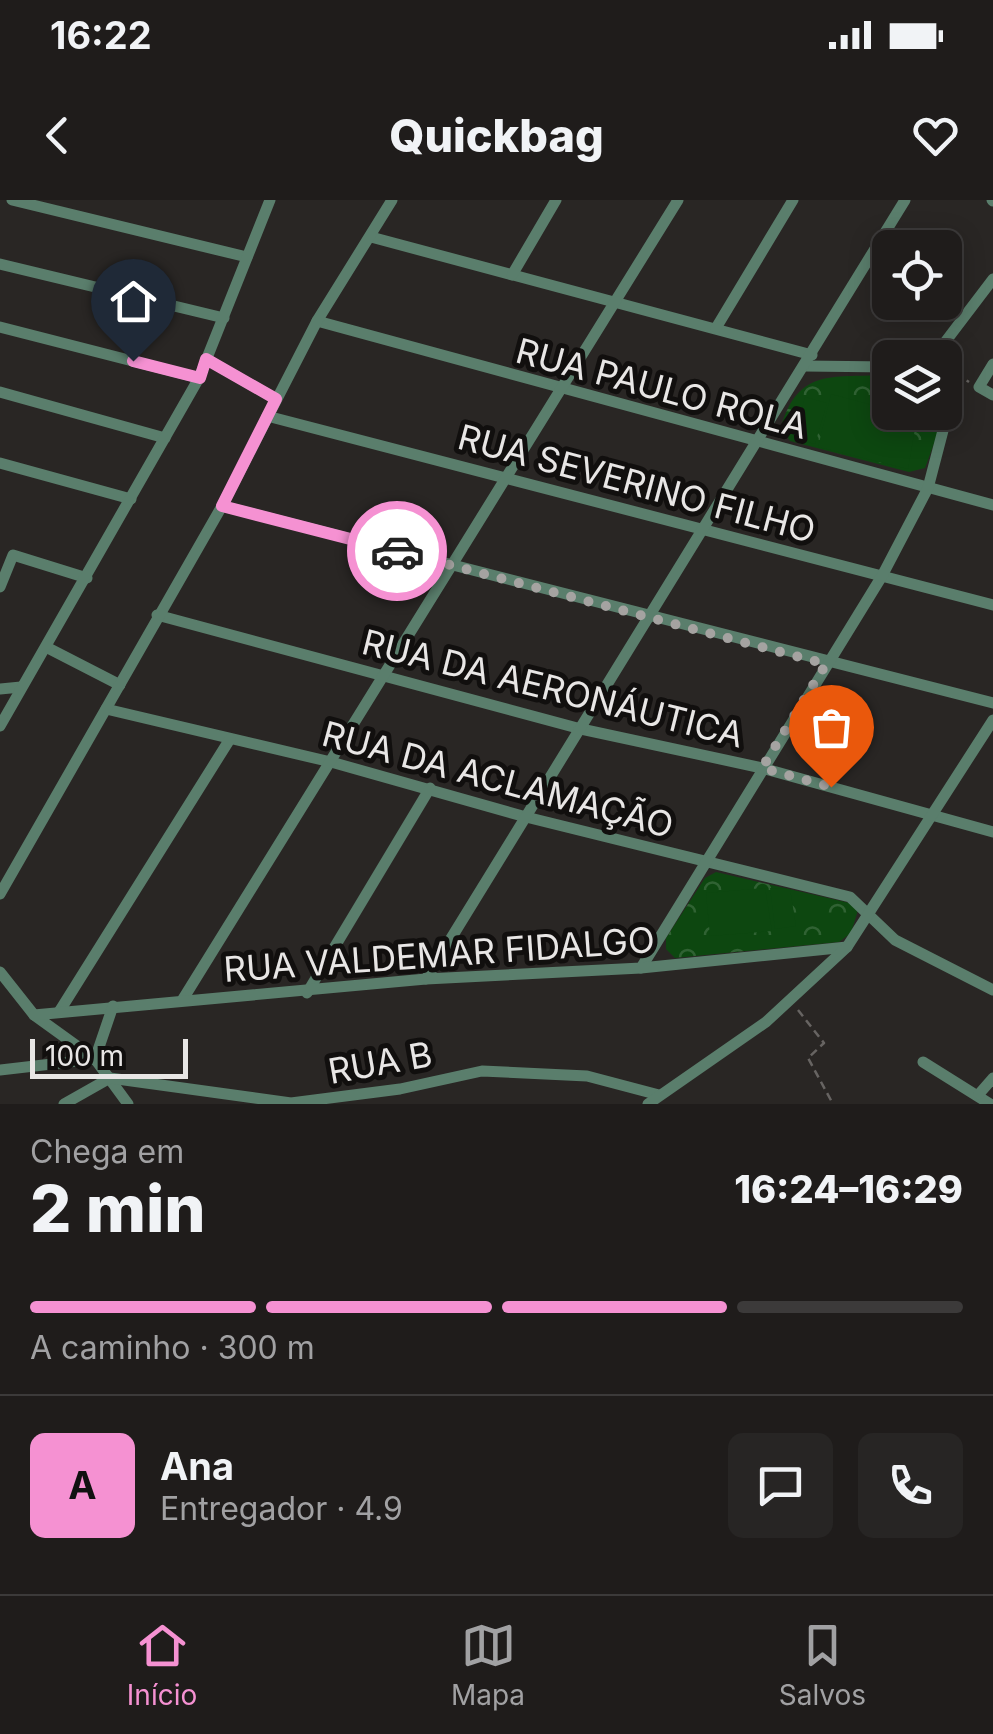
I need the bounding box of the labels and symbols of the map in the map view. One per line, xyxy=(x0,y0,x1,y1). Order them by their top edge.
pin xyxy=(91,259,176,362)
street label: RUA PAULO ROLA xyxy=(512,329,812,447)
street label: RUA SEVERINO FILHO xyxy=(454,415,820,551)
courier xyxy=(347,501,447,601)
street label: RUA DA AERONÁUTICA xyxy=(358,620,748,756)
pin xyxy=(789,685,874,788)
street label: RUA DA ACLAMAÇÃO xyxy=(318,712,678,846)
street label: RUA VALDEMAR FIDALGO xyxy=(222,918,656,990)
street label: RUA B xyxy=(325,1032,435,1092)
scale bar xyxy=(30,1034,188,1078)

